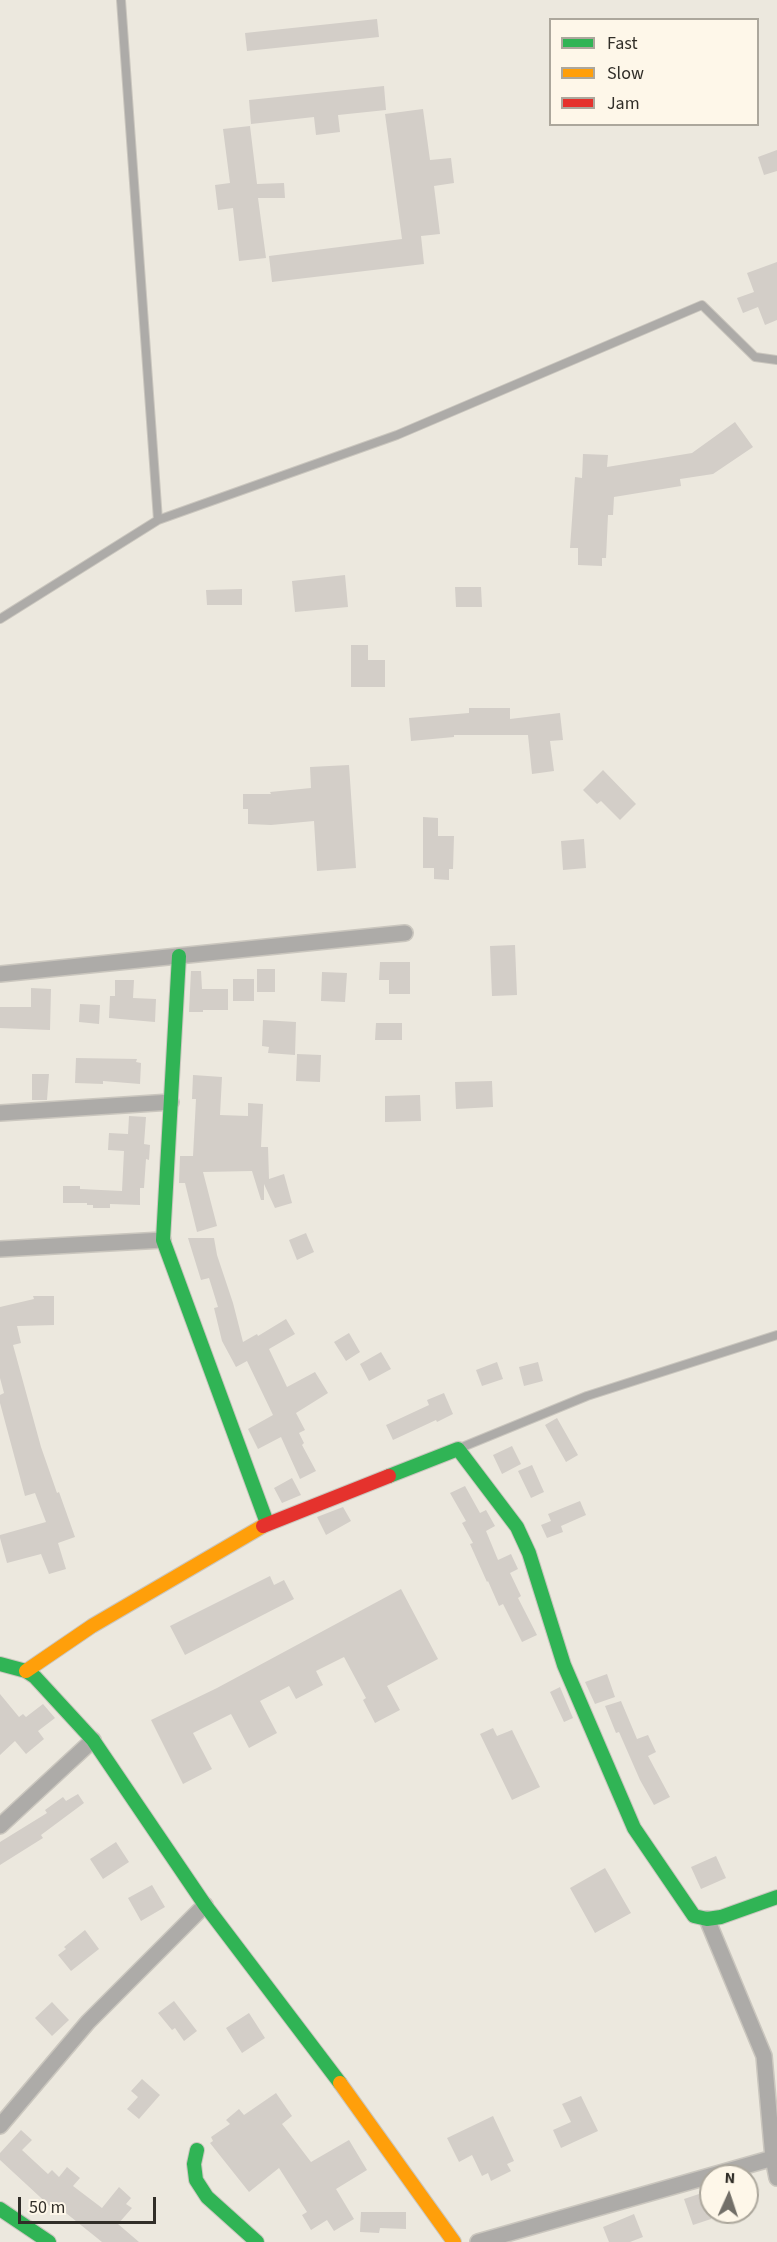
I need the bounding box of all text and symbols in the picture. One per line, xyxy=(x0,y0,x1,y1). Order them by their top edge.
legend xyxy=(549,18,759,126)
text: Fast xyxy=(607,31,638,56)
text: Slow xyxy=(607,61,644,86)
text: Jam xyxy=(607,91,640,116)
north arrow xyxy=(699,2164,759,2224)
text: N xyxy=(724,2167,736,2189)
scale bar xyxy=(21,2185,159,2223)
text: 50 m xyxy=(29,2195,65,2220)

